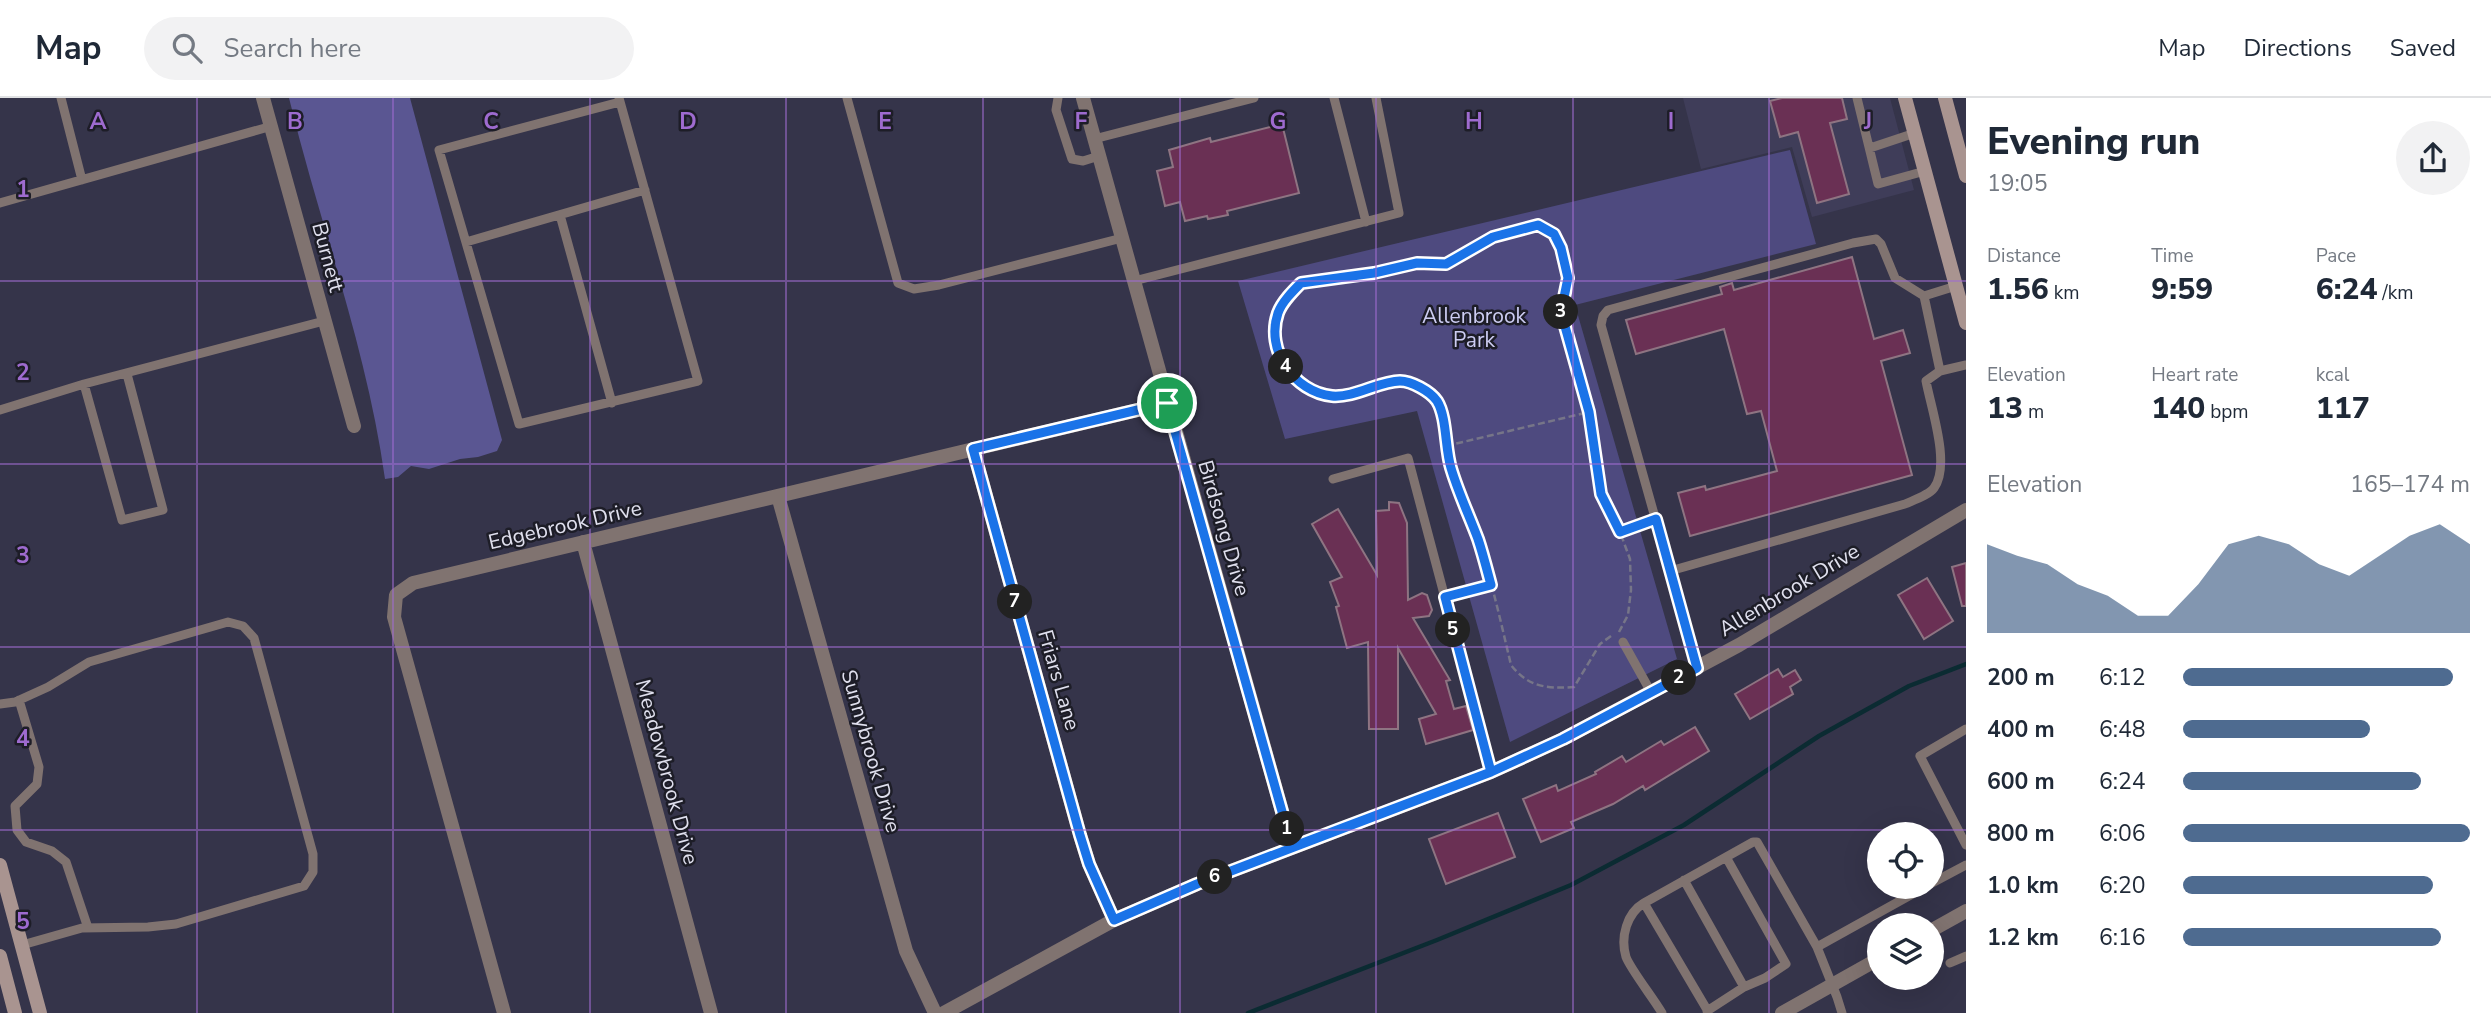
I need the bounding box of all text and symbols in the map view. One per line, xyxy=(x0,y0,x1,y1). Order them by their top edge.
search box xyxy=(144,17,634,80)
text: Map xyxy=(35,26,102,71)
icon: search xyxy=(168,29,206,67)
text: Search here xyxy=(224,31,361,66)
text: Map xyxy=(2158,32,2205,64)
text: Directions xyxy=(2243,32,2352,64)
text: Saved xyxy=(2390,32,2456,64)
text: A xyxy=(89,106,107,137)
text: B xyxy=(287,106,303,137)
text: C xyxy=(483,106,499,137)
text: D xyxy=(679,106,697,137)
text: E xyxy=(878,106,892,137)
text: F xyxy=(1075,106,1088,137)
text: G xyxy=(1270,106,1286,137)
text: H xyxy=(1465,106,1483,137)
text: I xyxy=(1668,106,1674,137)
text: J xyxy=(1863,106,1872,137)
text: Evening run xyxy=(1987,116,2200,167)
button: share xyxy=(2396,121,2470,195)
text: 19:05 xyxy=(1987,168,2047,199)
text: 1 xyxy=(16,174,30,205)
street label: Burnett xyxy=(305,219,351,296)
text: Distance xyxy=(1987,243,2061,269)
text: Time xyxy=(2151,243,2194,269)
text: Pace xyxy=(2316,243,2356,269)
text: 1.56 xyxy=(1987,269,2049,310)
text: 9:59 xyxy=(2151,269,2213,310)
text: 6:24 xyxy=(2316,269,2377,310)
text: km xyxy=(2049,280,2079,306)
text: /km xyxy=(2377,280,2413,306)
pin: 3 xyxy=(1544,294,1578,330)
text: 3 xyxy=(1555,298,1566,324)
park label: Allenbrook Park xyxy=(1422,302,1527,354)
pin: 4 xyxy=(1268,350,1304,384)
text: 4 xyxy=(1280,353,1291,379)
text: 2 xyxy=(16,357,30,388)
text: Elevation xyxy=(1987,362,2066,388)
text: Heart rate xyxy=(2151,362,2238,388)
text: kcal xyxy=(2316,362,2349,388)
pin xyxy=(1137,373,1197,433)
icon: arrive xyxy=(1148,384,1186,422)
text: 13 xyxy=(1987,388,2023,429)
text: 140 xyxy=(2151,388,2205,429)
text: 117 xyxy=(2316,388,2370,429)
text: m xyxy=(2023,399,2044,425)
text: bpm xyxy=(2205,399,2249,425)
street label: Birdsong Drive xyxy=(1191,457,1257,599)
text: Elevation xyxy=(1987,469,2082,500)
text: 165–174 m xyxy=(2350,469,2470,500)
street label: Edgebrook Drive xyxy=(486,494,644,556)
street label: Allenbrook Drive xyxy=(1713,537,1865,643)
text: 3 xyxy=(16,540,30,571)
pin: 7 xyxy=(998,584,1032,620)
text: 7 xyxy=(1009,588,1020,614)
pin: 5 xyxy=(1436,612,1470,648)
text: 5 xyxy=(1447,616,1458,642)
street label: Friars Lane xyxy=(1031,626,1087,734)
pin: 2 xyxy=(1662,660,1696,696)
text: 200 m xyxy=(1987,662,2055,693)
text: 6:12 xyxy=(2099,662,2146,693)
text: 2 xyxy=(1673,664,1684,690)
street label: Sunnybrook Drive xyxy=(834,666,908,836)
street label: Meadowbrook Drive xyxy=(629,676,705,868)
text: 400 m xyxy=(1987,714,2055,745)
text: 6:48 xyxy=(2099,714,2146,745)
text: 4 xyxy=(16,723,30,754)
text: 600 m xyxy=(1987,766,2055,797)
text: 6:24 xyxy=(2099,766,2146,797)
pin: 1 xyxy=(1270,812,1304,846)
text: 1 xyxy=(1281,815,1292,841)
text: 800 m xyxy=(1987,818,2055,849)
text: 6:06 xyxy=(2099,818,2146,849)
map controls xyxy=(1867,822,1944,990)
button: locate xyxy=(1867,822,1944,899)
pin: 6 xyxy=(1198,860,1232,894)
text: 6 xyxy=(1209,863,1220,889)
text: 1.0 km xyxy=(1987,870,2059,901)
text: 6:20 xyxy=(2099,870,2146,901)
text: 5 xyxy=(16,906,30,937)
button: layers xyxy=(1867,913,1944,990)
text: 1.2 km xyxy=(1987,922,2059,953)
text: 6:16 xyxy=(2099,922,2146,953)

